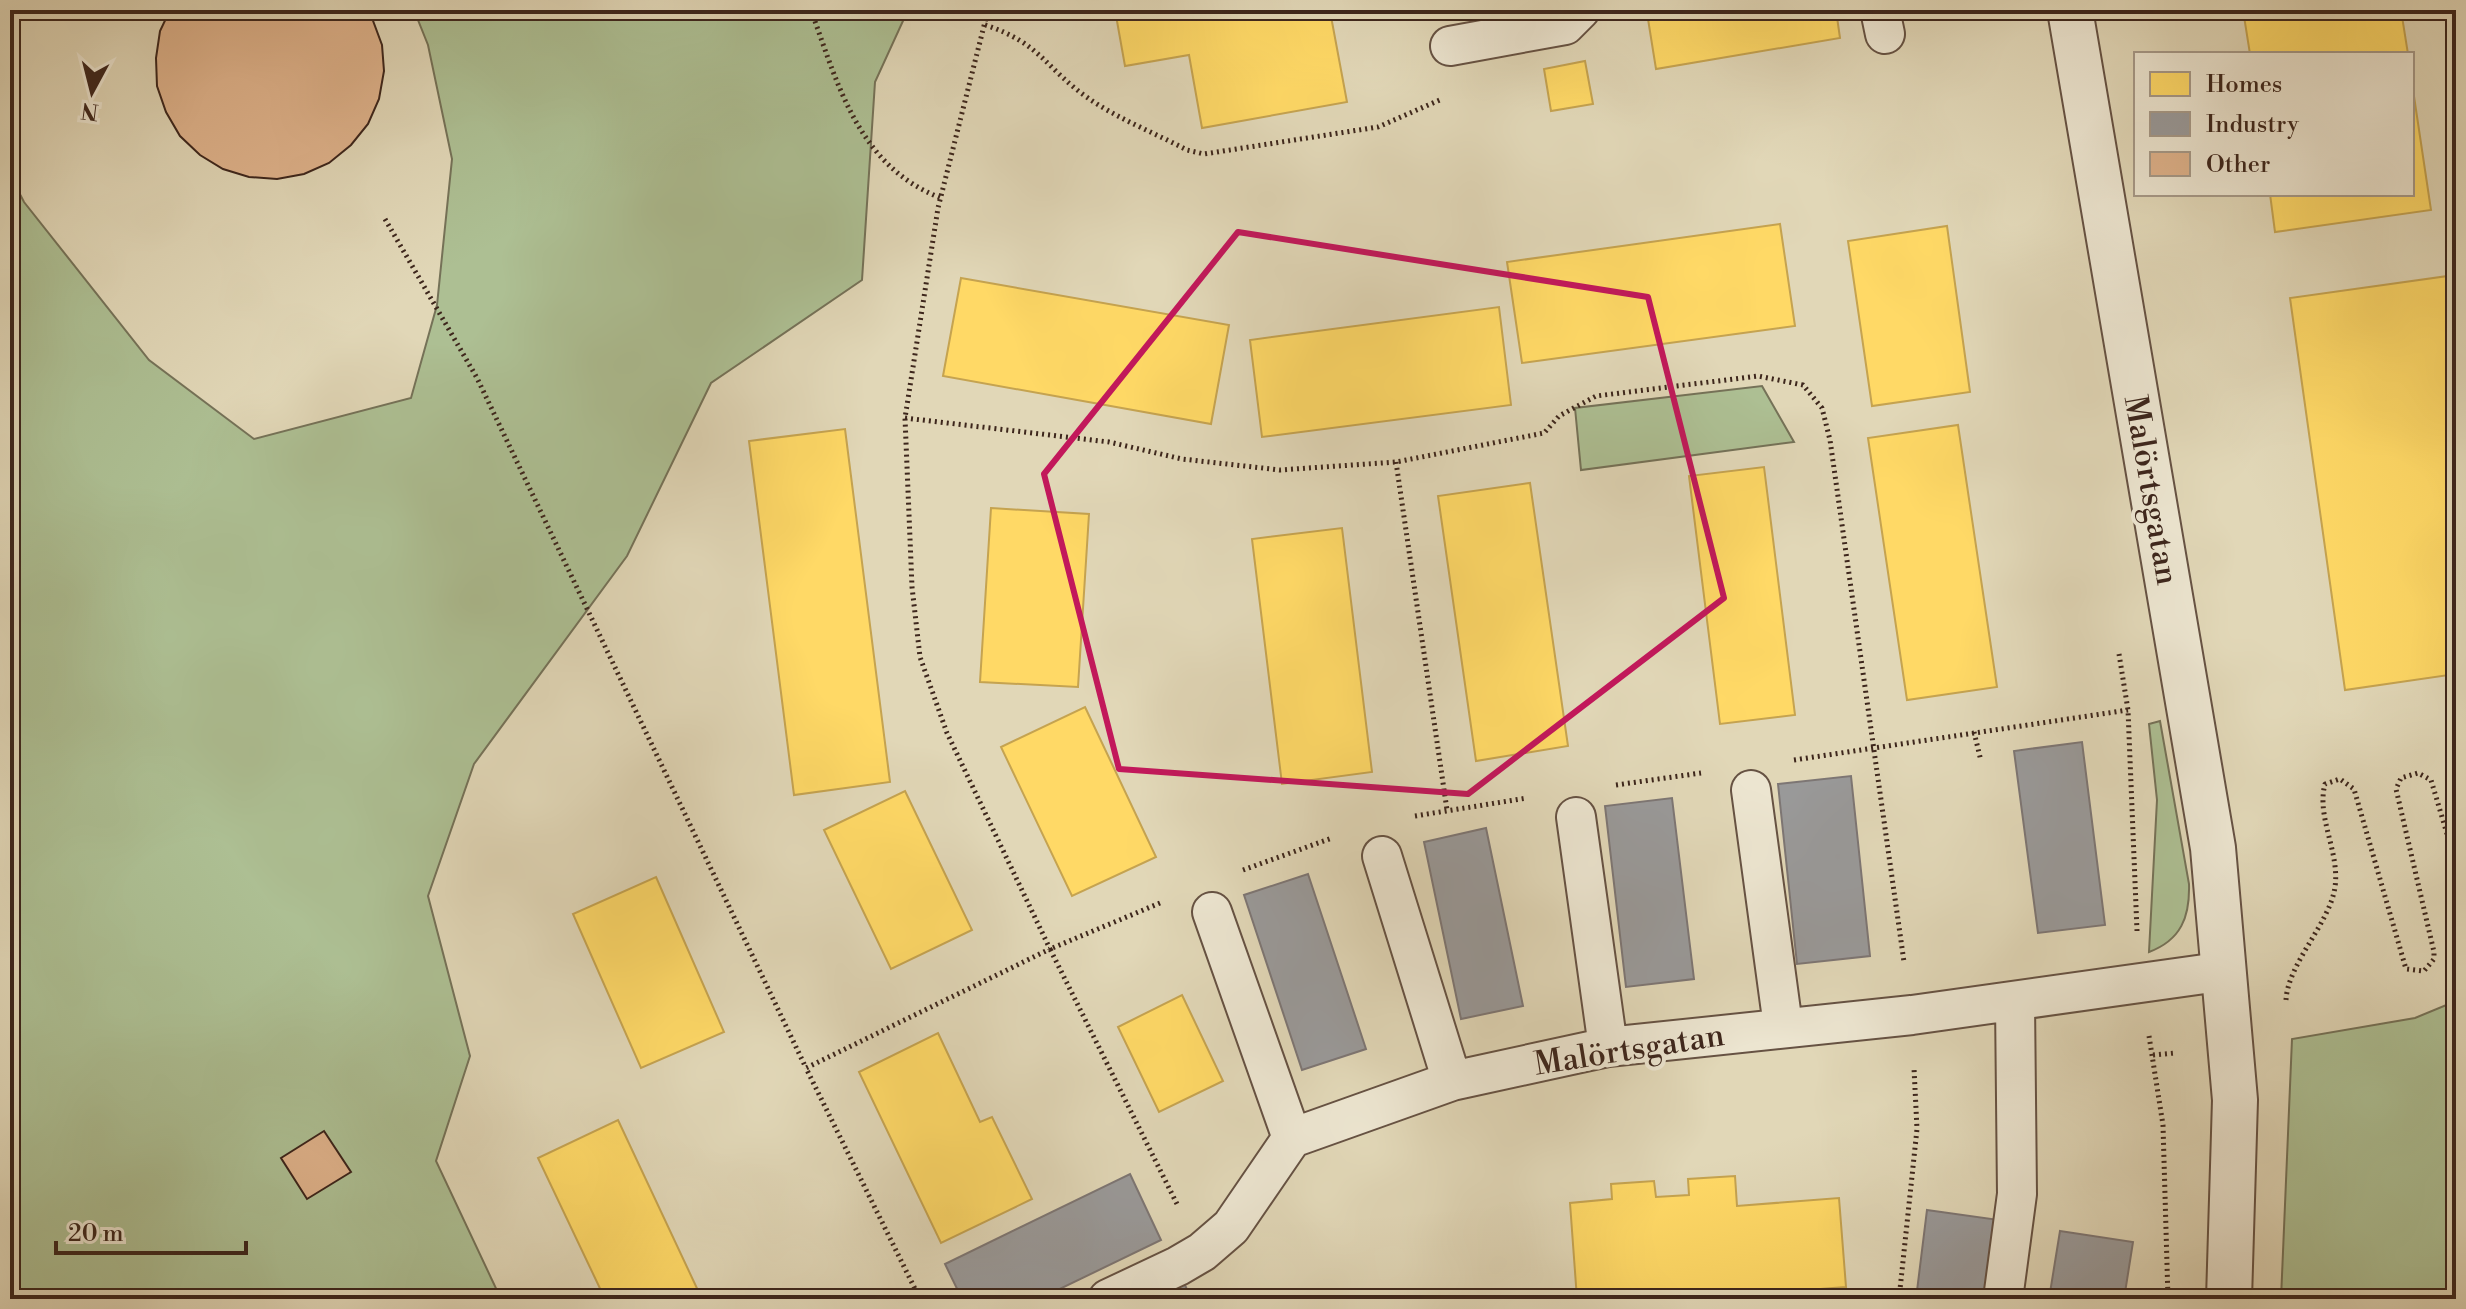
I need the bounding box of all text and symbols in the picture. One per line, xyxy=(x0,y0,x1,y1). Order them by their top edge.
north arrow xyxy=(52,52,132,132)
legend xyxy=(2134,52,2414,196)
text: Homes xyxy=(2206,70,2282,100)
text: N xyxy=(79,96,100,125)
text: Industry xyxy=(2206,110,2299,140)
text: Other xyxy=(2206,150,2270,180)
street label: Malörtsgatan xyxy=(2115,392,2187,588)
street label: Malörtsgatan xyxy=(1531,1015,1727,1085)
scale bar xyxy=(56,1205,246,1255)
text: 20 m xyxy=(68,1219,124,1249)

